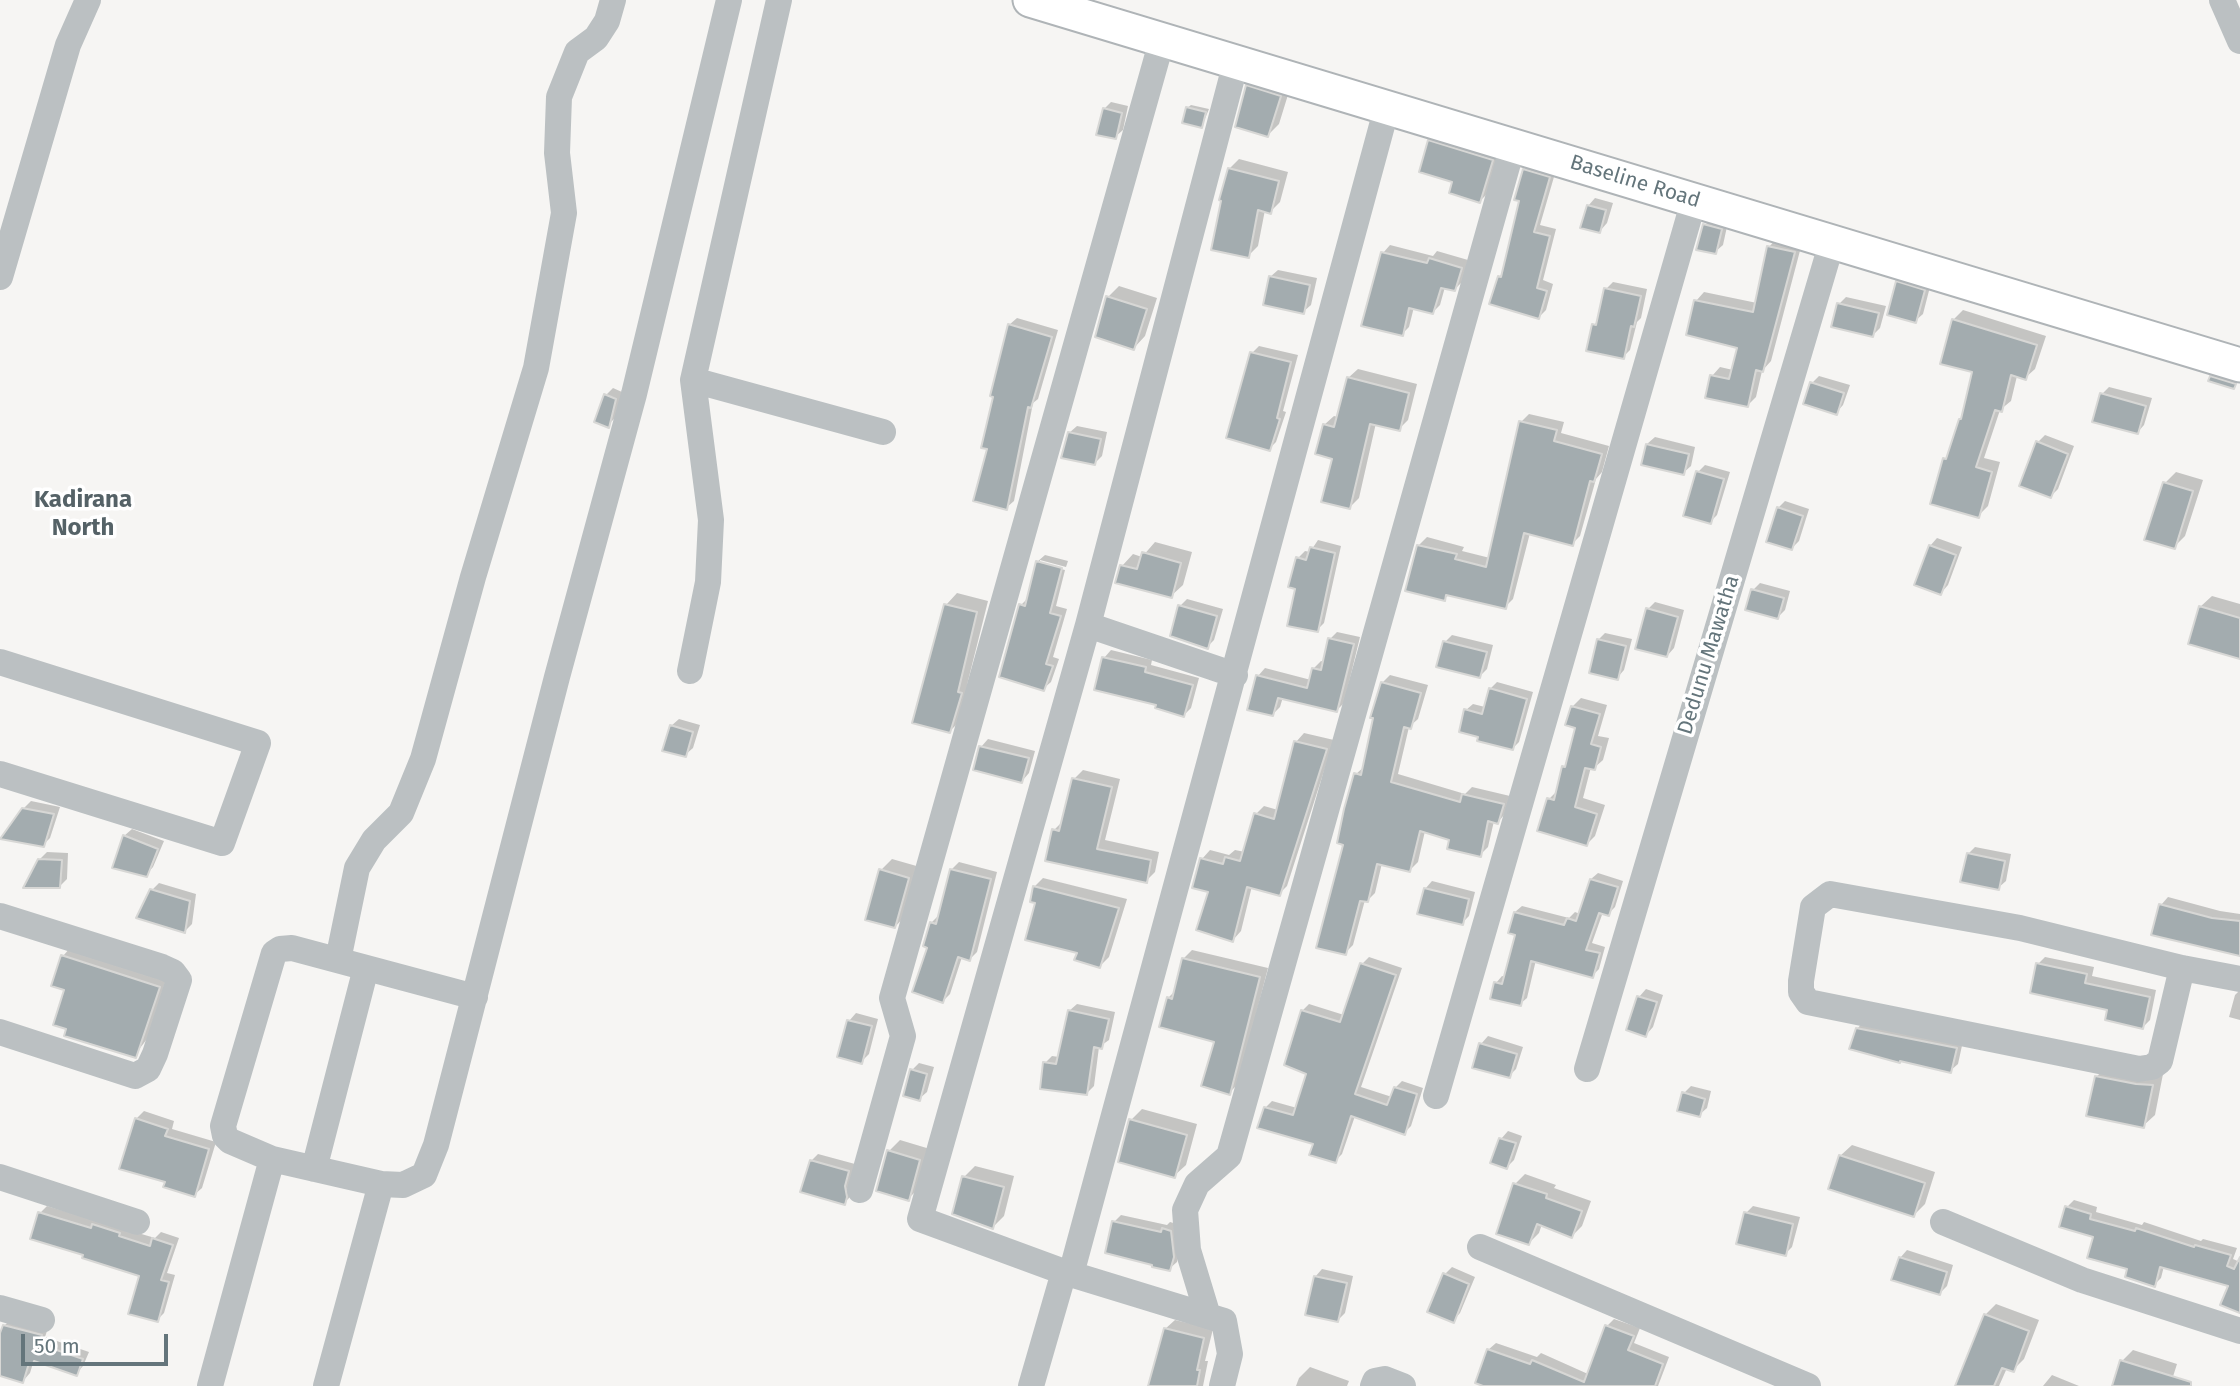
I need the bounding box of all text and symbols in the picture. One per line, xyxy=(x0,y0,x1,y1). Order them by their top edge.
street label: Baseline Road xyxy=(1567,150,1703,214)
district label: Kadirana North xyxy=(34,486,132,542)
street label: Dedunu Mawatha xyxy=(1673,572,1745,738)
scale bar xyxy=(24,1320,172,1364)
text: 50 m xyxy=(34,1333,80,1359)

